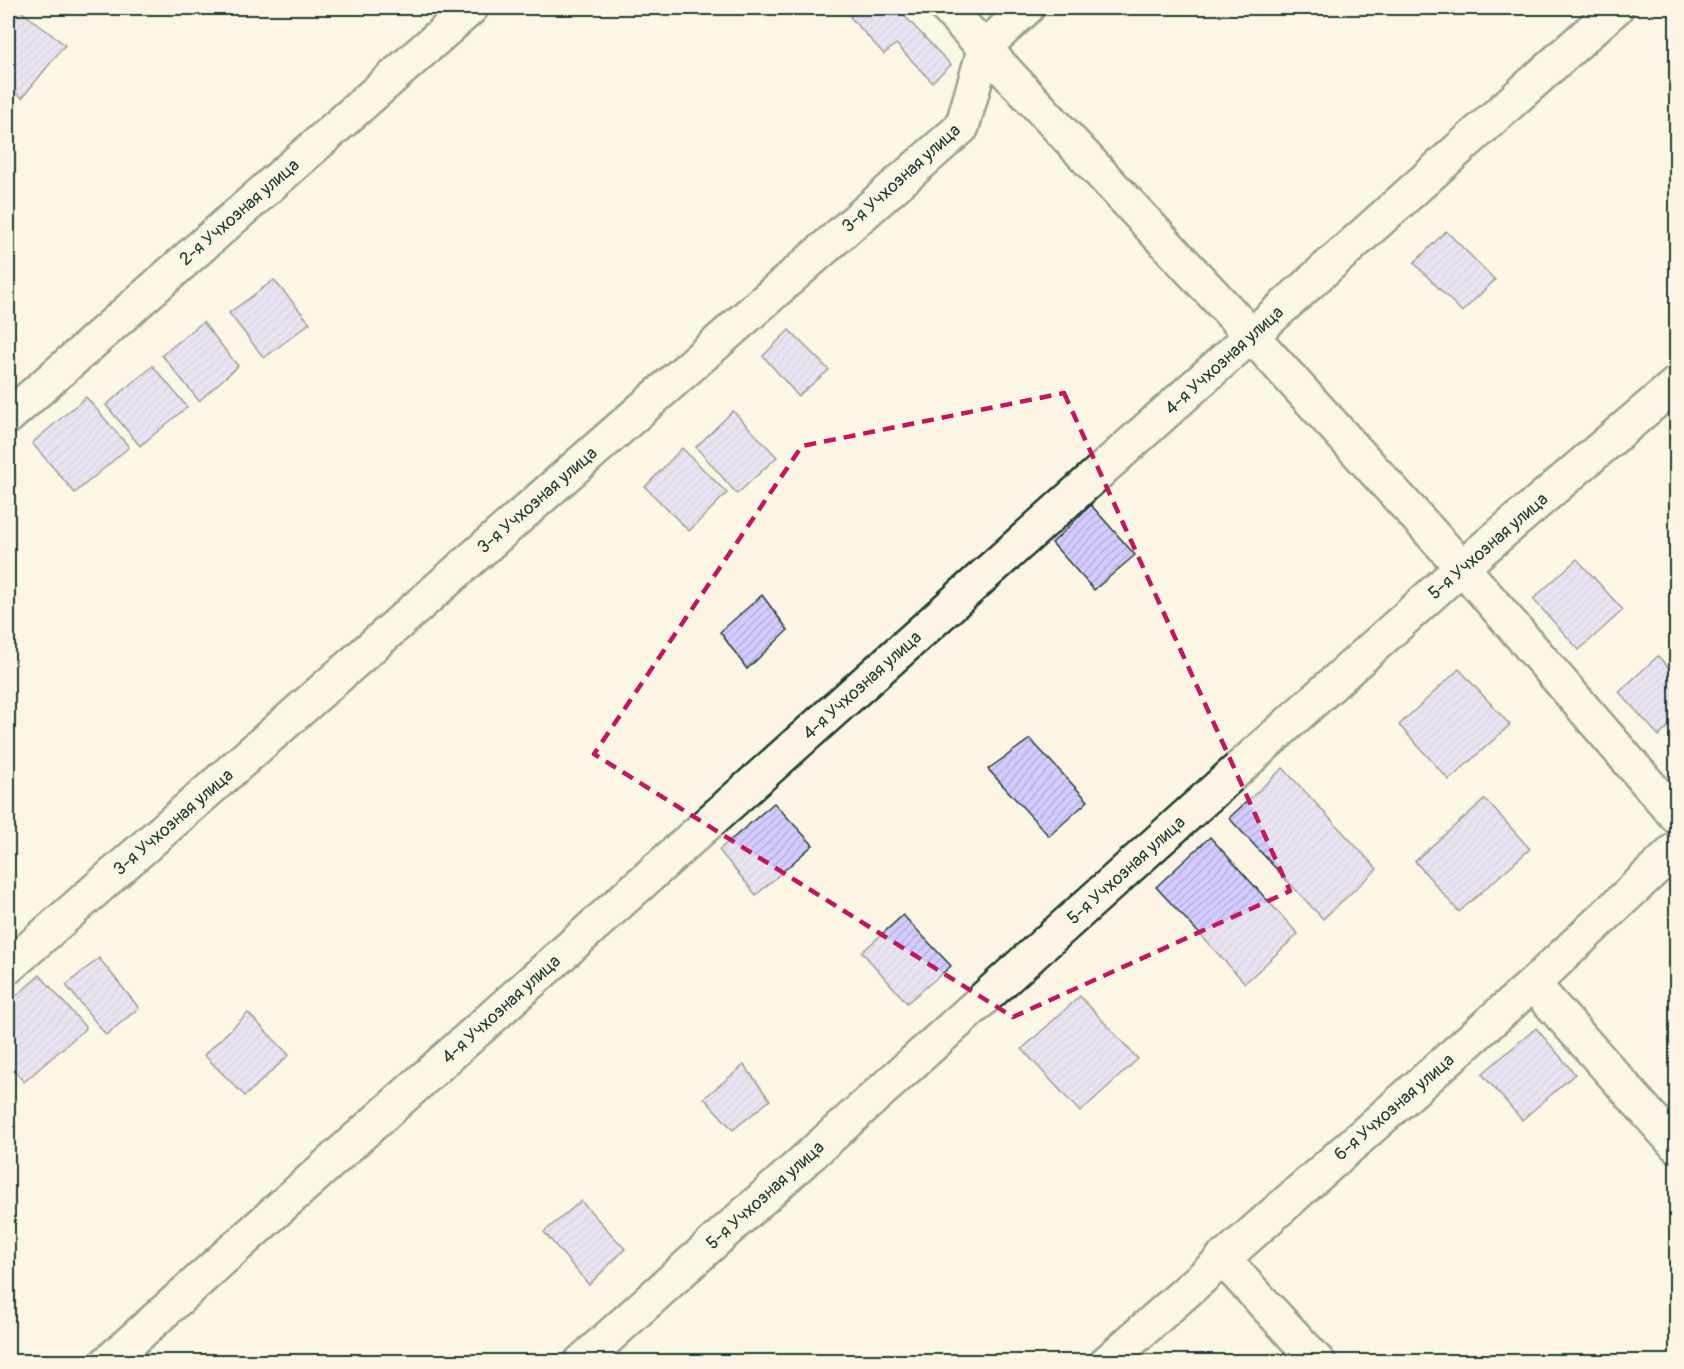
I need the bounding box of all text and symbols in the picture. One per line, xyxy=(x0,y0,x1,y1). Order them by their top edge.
street label: 3-я Учхозная улица xyxy=(837,119,965,238)
street label: 2-я Учхозная улица xyxy=(174,154,304,271)
street label: 4-я Учхозная улица xyxy=(1160,301,1289,420)
street label: 3-я Учхозная улица xyxy=(472,442,602,559)
street label: 5-я Учхозная улица xyxy=(1424,488,1553,605)
street label: 4-я Учхозная улица xyxy=(798,626,927,745)
street label: 3-я Учхозная улица xyxy=(108,764,238,881)
street label: 5-я Учхозная улица xyxy=(1062,811,1190,930)
street label: 4-я Учхозная улица xyxy=(437,950,566,1069)
street label: 6-я Учхозная улица xyxy=(1329,1049,1459,1166)
street label: 5-я Учхозная улица xyxy=(701,1136,829,1255)

